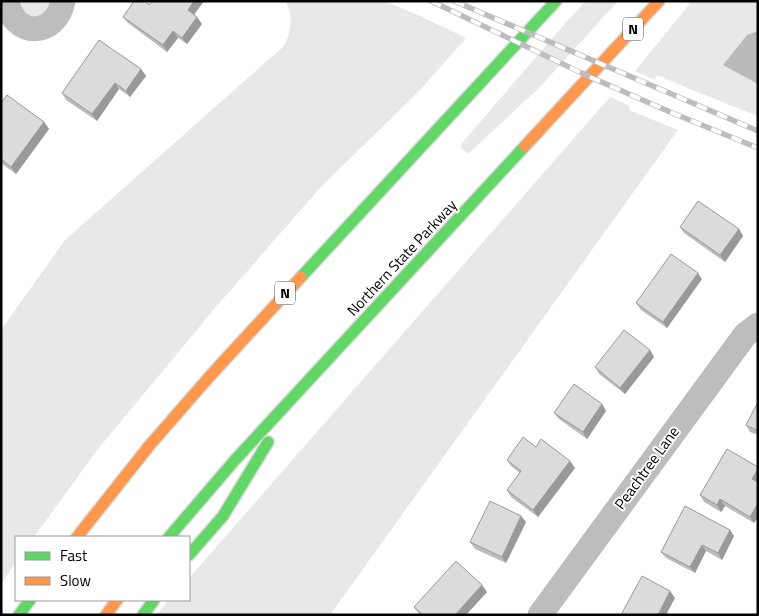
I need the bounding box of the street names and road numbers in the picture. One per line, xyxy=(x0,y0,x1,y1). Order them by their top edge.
road number: N xyxy=(623,18,643,40)
street label: Northern State Parkway xyxy=(341,194,462,321)
road number: N xyxy=(275,282,295,304)
street label: Peachtree Lane xyxy=(609,421,685,514)

